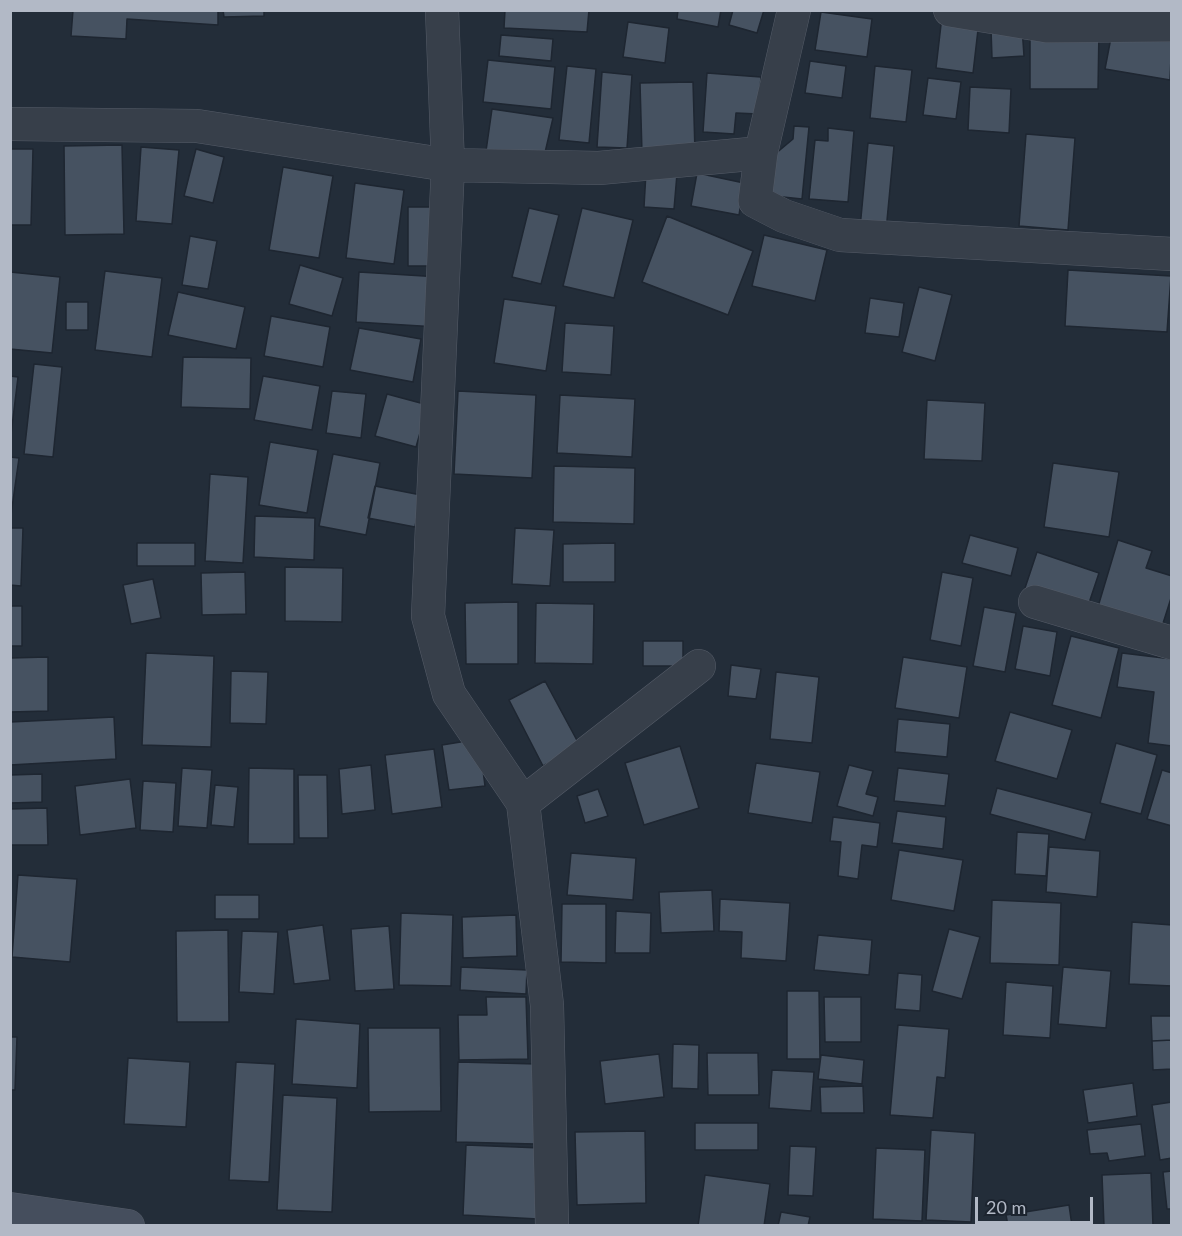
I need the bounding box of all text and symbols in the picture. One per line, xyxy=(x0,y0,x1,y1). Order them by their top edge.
scale bar xyxy=(978,1185,1096,1223)
text: 20 m xyxy=(986,1196,1026,1218)

